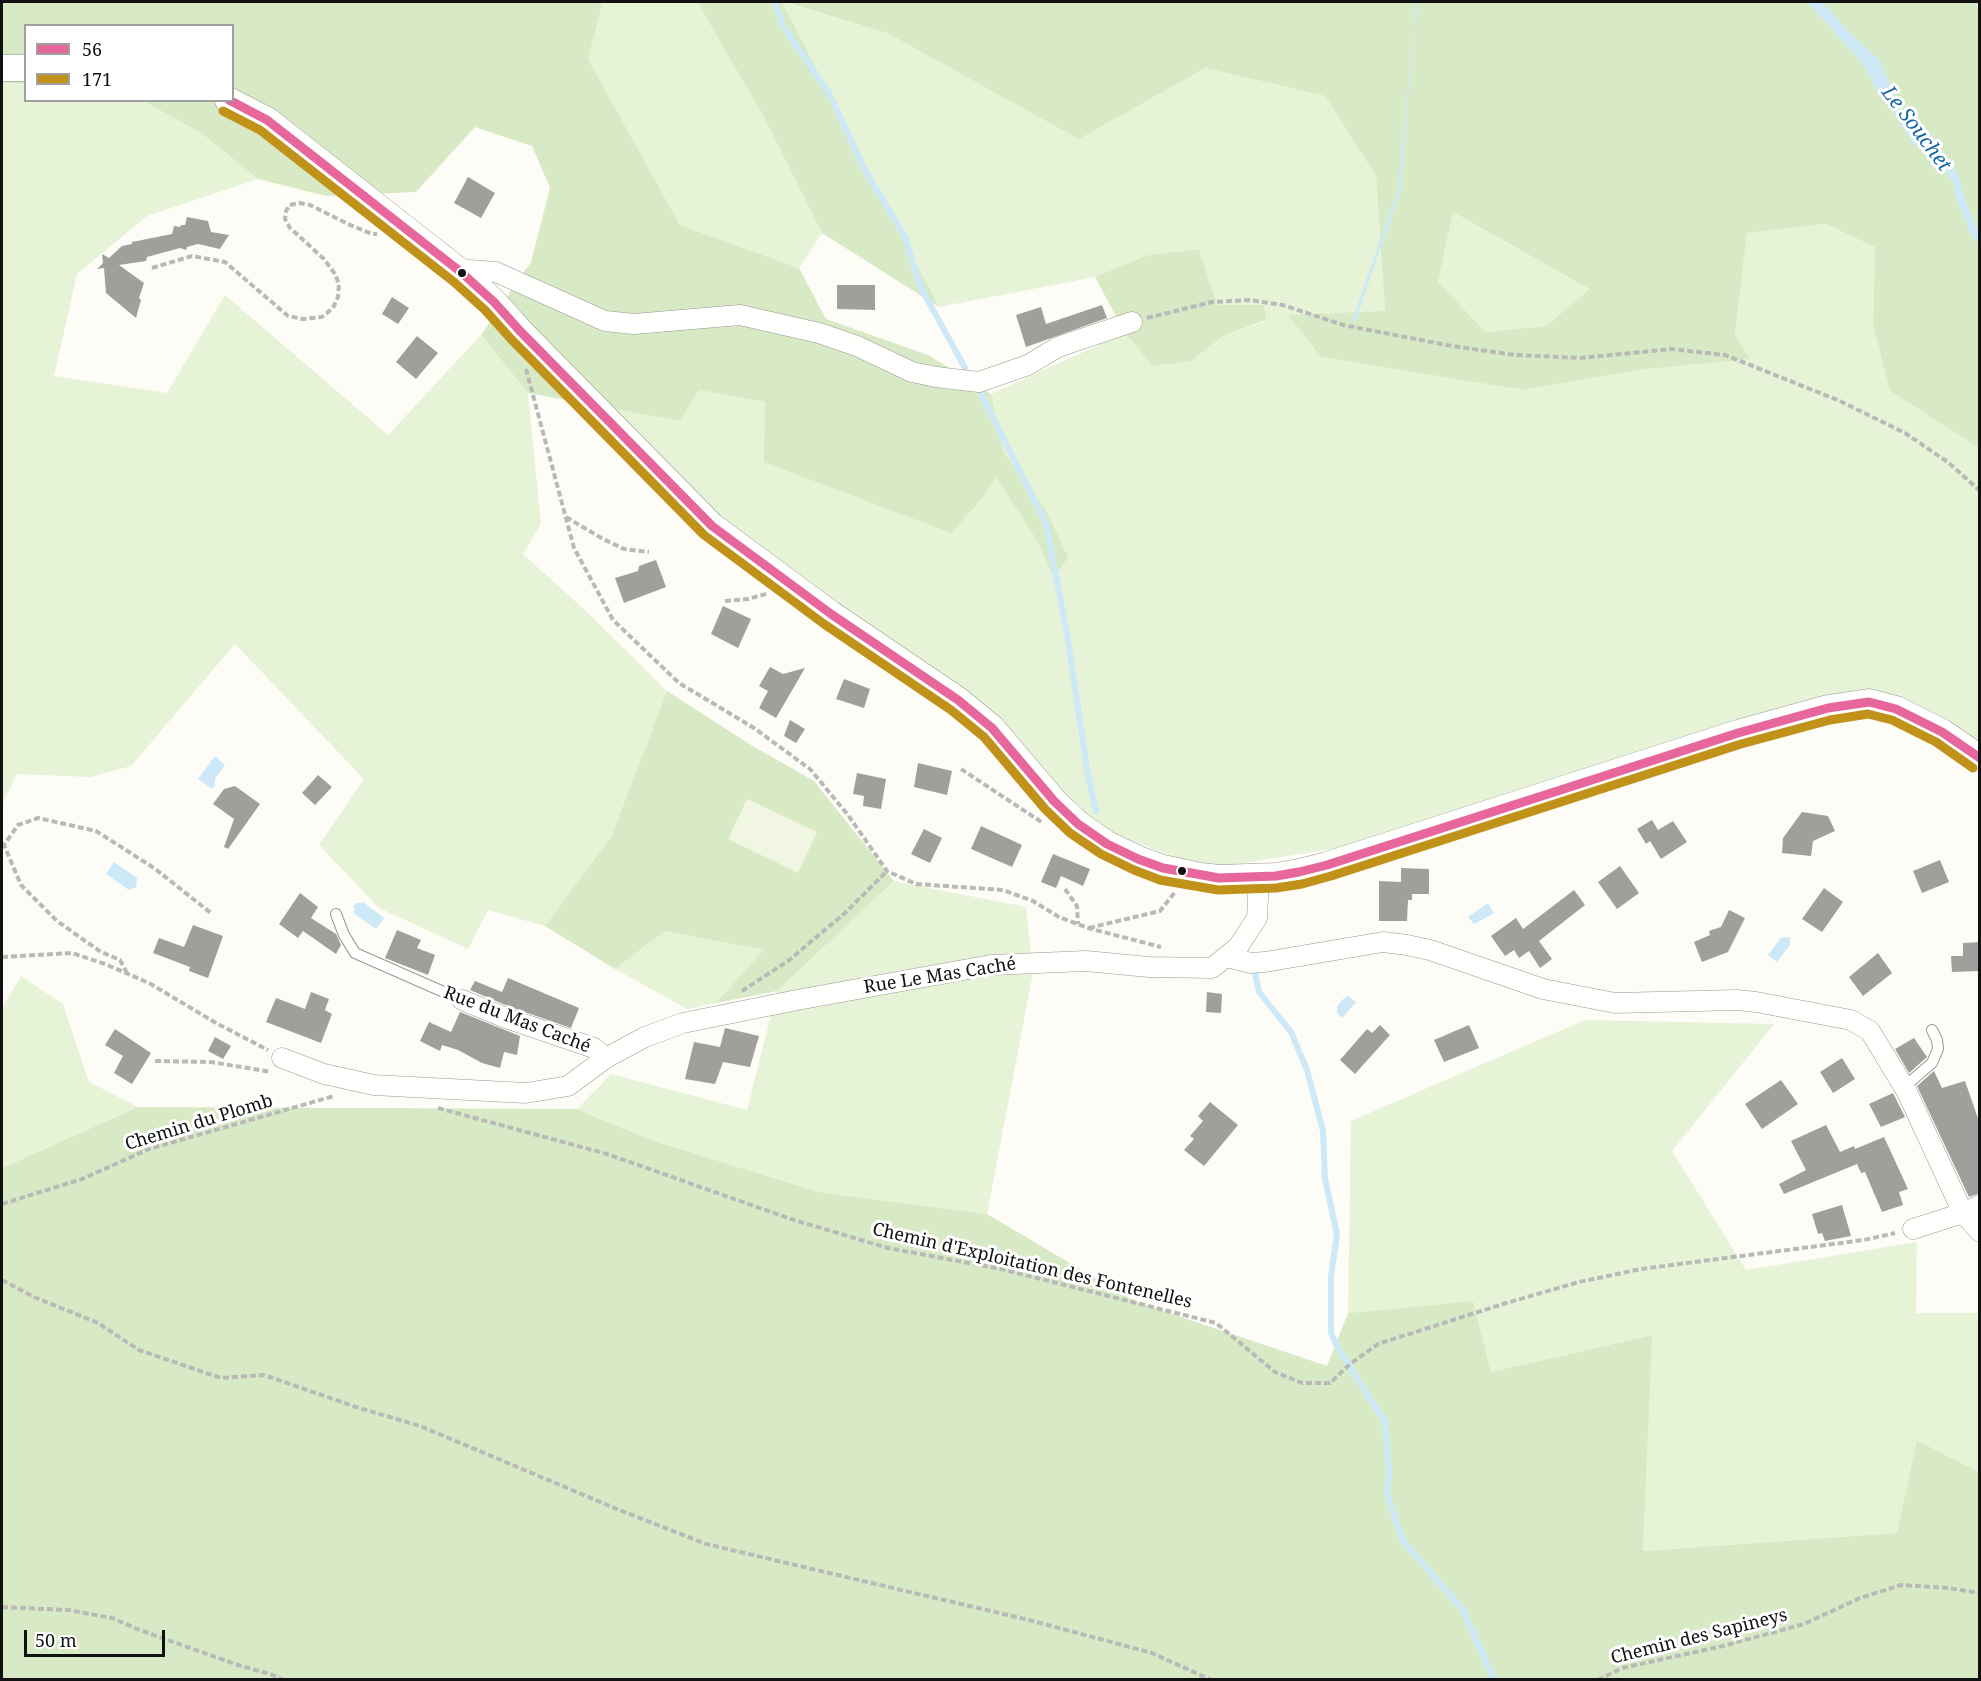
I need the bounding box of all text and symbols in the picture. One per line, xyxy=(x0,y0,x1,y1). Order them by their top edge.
legend xyxy=(24,24,234,102)
text: 56 xyxy=(82,37,102,61)
text: 171 xyxy=(82,67,112,91)
water label: Le Souchet xyxy=(1876,82,1956,176)
unlabelled marker xyxy=(456,267,468,279)
unlabelled marker xyxy=(1176,865,1188,877)
street label: Rue Le Mas Caché xyxy=(862,953,1018,999)
street label: Rue du Mas Caché xyxy=(440,982,594,1058)
street label: Chemin du Plomb xyxy=(123,1090,275,1156)
street label: Chemin d'Exploitation des Fontenelles xyxy=(870,1219,1194,1313)
street label: Chemin des Sapineys xyxy=(1609,1605,1789,1669)
scale bar xyxy=(27,1618,168,1656)
text: 50 m xyxy=(35,1628,77,1652)

